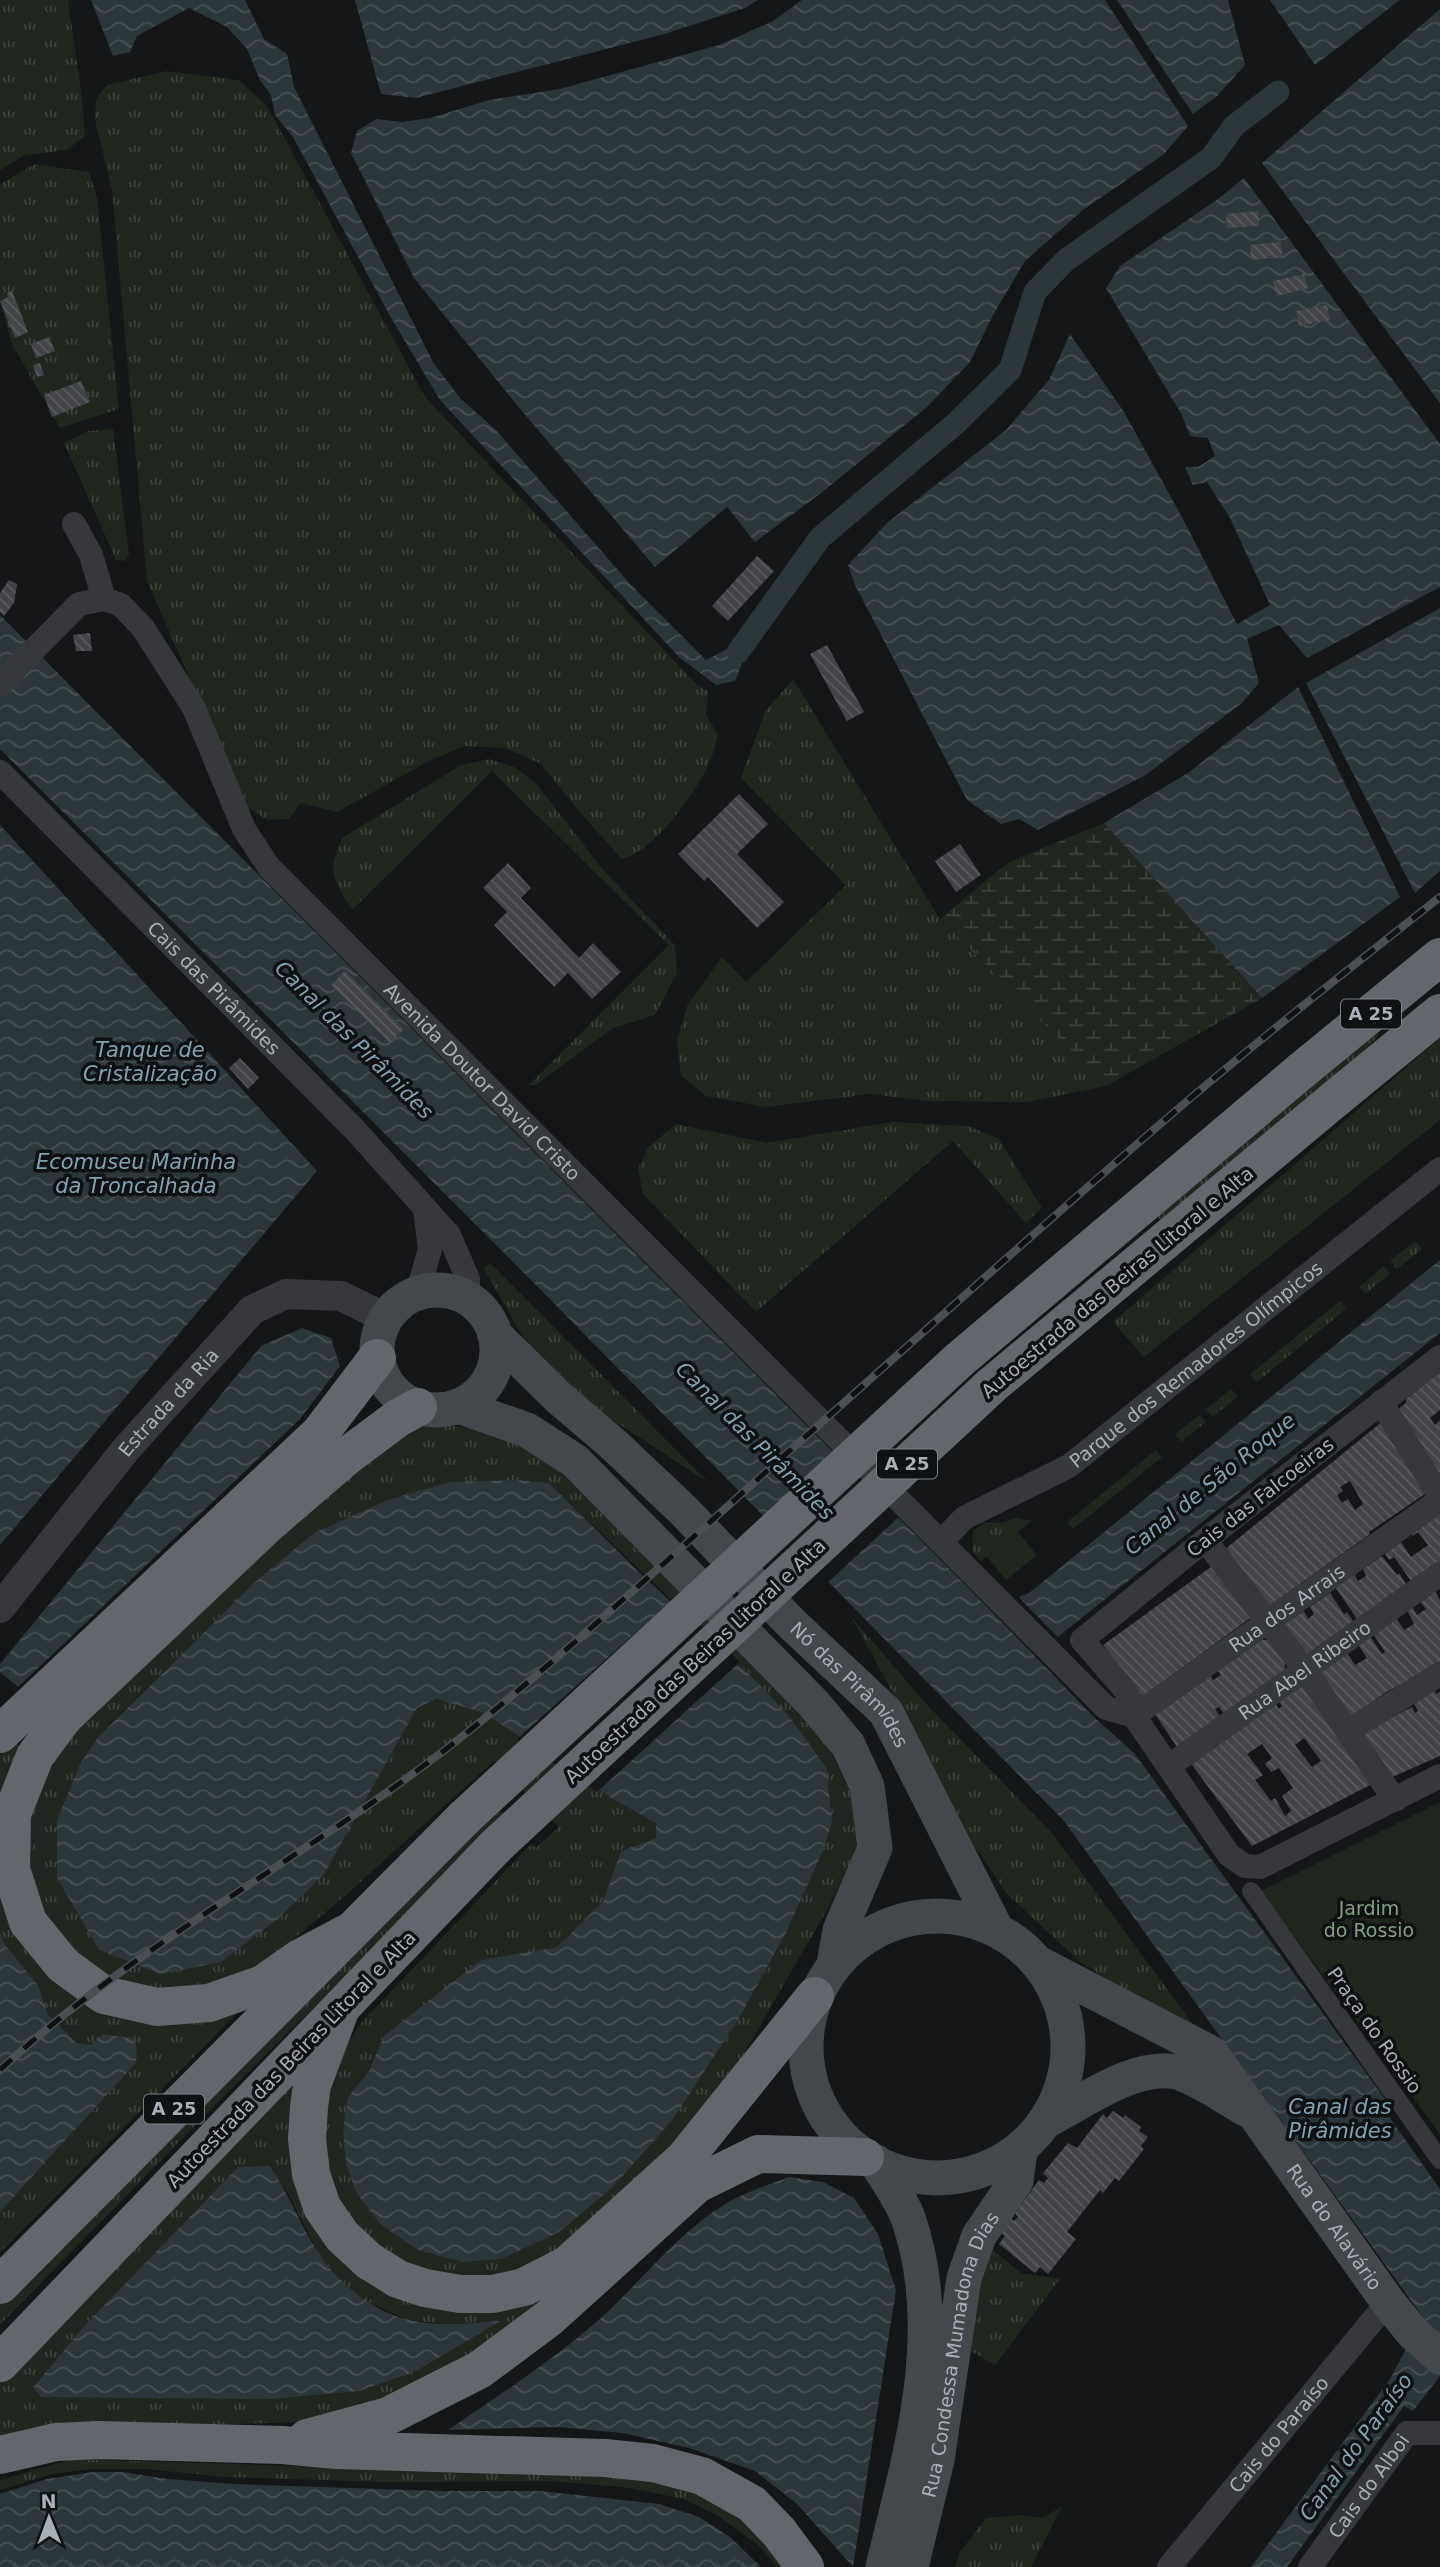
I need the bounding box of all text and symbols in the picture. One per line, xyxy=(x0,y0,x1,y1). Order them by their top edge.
street label: Cais das Pirâmides xyxy=(143,917,285,1059)
water label: Canal das Pirâmides xyxy=(270,956,438,1124)
street label: Avenida Doutor David Cristo xyxy=(380,978,585,1185)
road number: A 25 xyxy=(1341,1000,1401,1028)
water label: Tanque de Cristalização xyxy=(83,1038,217,1086)
water label: Ecomuseu Marinha da Troncalhada xyxy=(36,1150,236,1198)
street label: Autoestrada das Beiras Litoral e Alta xyxy=(977,1162,1257,1402)
street label: Parque dos Remadores Olímpicos xyxy=(1065,1257,1327,1472)
street label: Estrada da Ria xyxy=(114,1344,223,1461)
water label: Canal das Pirâmides xyxy=(671,1357,839,1525)
water label: Canal de São Roque xyxy=(1120,1408,1300,1560)
street label: Cais das Falcoeiras xyxy=(1182,1433,1338,1561)
road number: A 25 xyxy=(877,1450,937,1478)
street label: Autoestrada das Beiras Litoral e Alta xyxy=(560,1534,830,1788)
street label: Rua dos Arrais xyxy=(1225,1560,1349,1657)
street label: Rua Abel Ribeiro xyxy=(1234,1616,1375,1724)
street label: Nó das Pirâmides xyxy=(786,1617,913,1751)
park label: Jardim do Rossio xyxy=(1324,1897,1414,1941)
street label: Autoestrada das Beiras Litoral e Alta xyxy=(162,1926,420,2192)
street label: Praça do Rossio xyxy=(1323,1963,1427,2097)
road number: A 25 xyxy=(144,2094,204,2124)
water label: Canal das Pirâmides xyxy=(1288,2095,1392,2143)
street label: Rua do Alavário xyxy=(1282,2160,1387,2294)
street label: Rua Condessa Mumadona Dias xyxy=(917,2207,1003,2500)
water label: Canal do Paraíso xyxy=(1295,2369,1417,2525)
street label: Cais do Paraíso xyxy=(1224,2372,1333,2497)
street label: Cais do Alboi xyxy=(1324,2430,1414,2542)
north arrow xyxy=(14,2483,84,2553)
text: N xyxy=(41,2490,57,2512)

